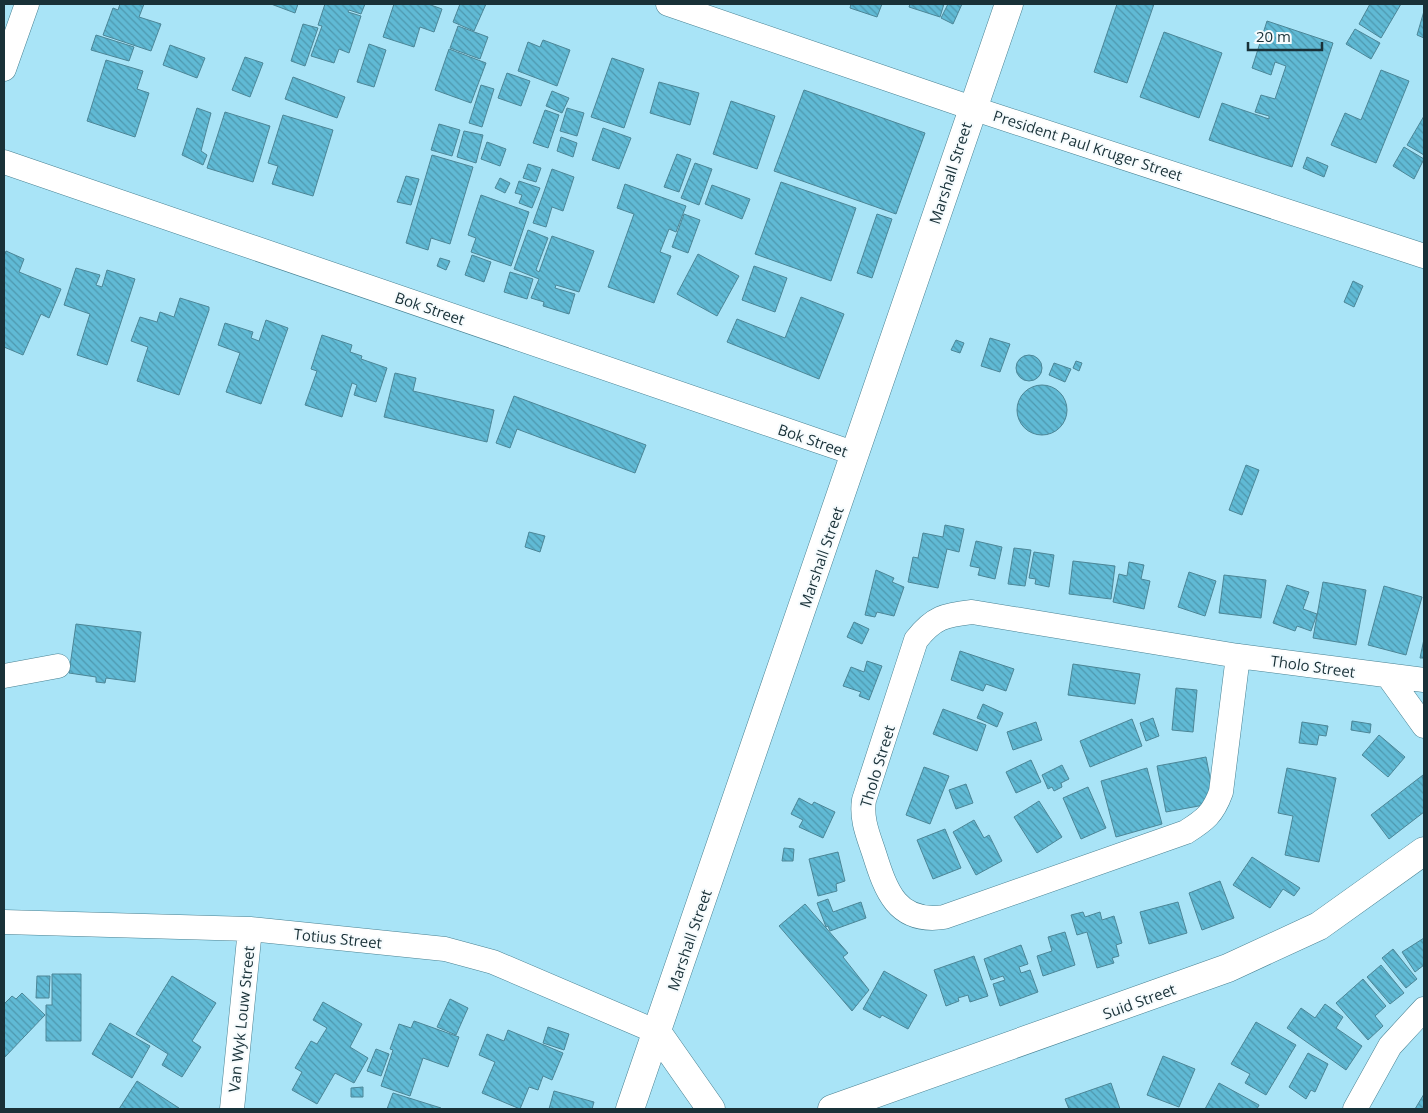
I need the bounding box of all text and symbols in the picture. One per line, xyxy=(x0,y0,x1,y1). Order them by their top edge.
scale bar xyxy=(1248,20,1322,52)
text: 20 m xyxy=(1256,26,1291,46)
street label: President Paul Kruger Street xyxy=(991,105,1185,185)
street label: Marshall Street xyxy=(924,119,976,227)
street label: Bok Street xyxy=(393,287,467,329)
street label: Bok Street xyxy=(776,419,850,461)
street label: Marshall Street xyxy=(794,504,848,610)
street label: Tholo Street xyxy=(1269,650,1357,682)
street label: Tholo Street xyxy=(855,722,899,810)
street label: Marshall Street xyxy=(662,887,716,993)
street label: Totius Street xyxy=(293,923,383,953)
street label: Van Wyk Louw Street xyxy=(223,945,259,1093)
street label: Suid Street xyxy=(1100,979,1178,1023)

